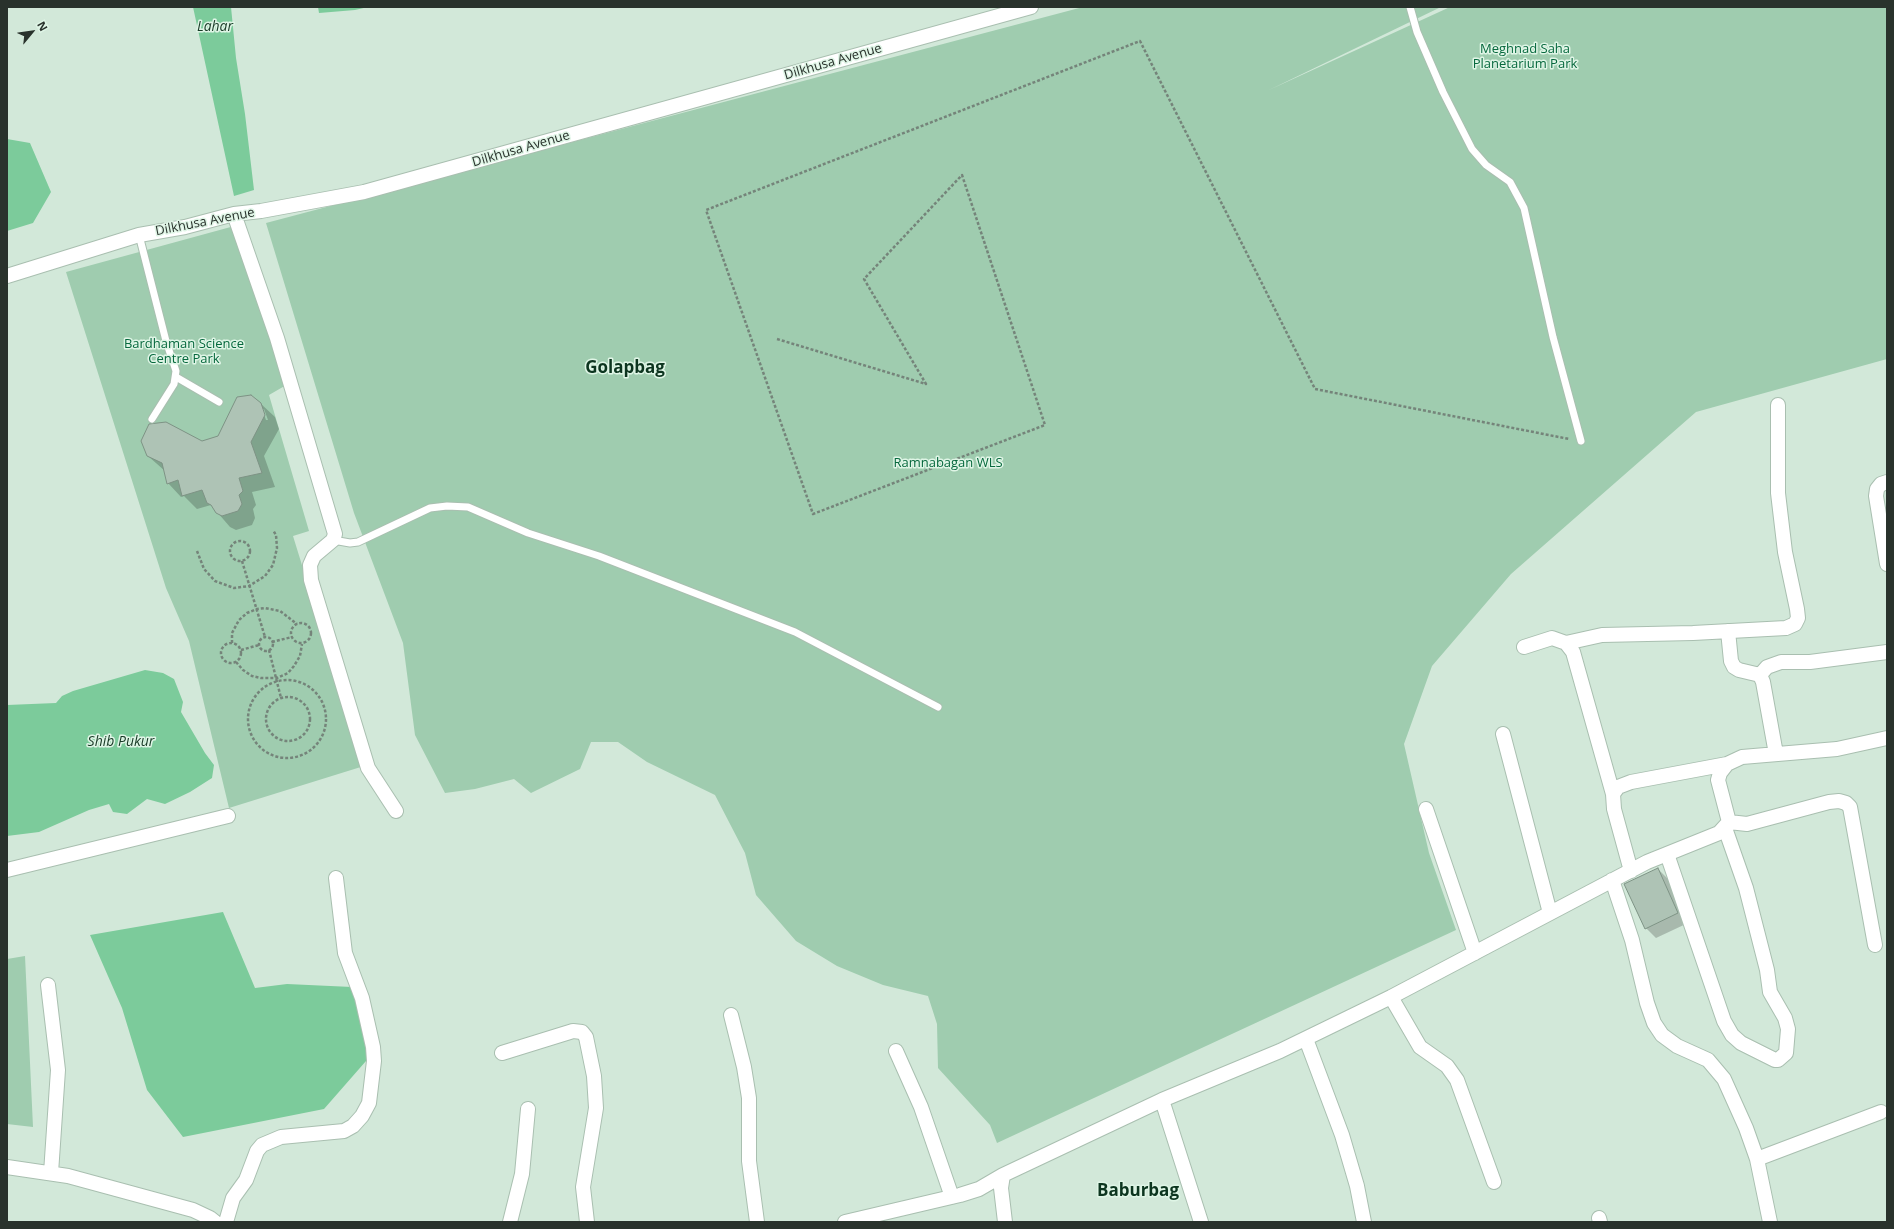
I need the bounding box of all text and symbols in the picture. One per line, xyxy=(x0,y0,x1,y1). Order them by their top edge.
north arrow xyxy=(12,12,52,52)
text: N xyxy=(34,18,52,33)
water label: Lahar xyxy=(197,19,233,35)
street label: Dilkhusa Avenue xyxy=(782,41,884,83)
park label: Meghnad Saha Planetarium Park xyxy=(1473,41,1577,72)
street label: Dilkhusa Avenue xyxy=(470,128,572,170)
street label: Dilkhusa Avenue xyxy=(154,205,256,239)
park label: Bardhaman Science Centre Park xyxy=(124,336,244,367)
district label: Golapbag xyxy=(585,358,665,378)
park label: Ramnabagan WLS xyxy=(893,455,1003,471)
water label: Shib Pukur xyxy=(88,734,154,750)
district label: Baburbag xyxy=(1097,1181,1179,1201)

